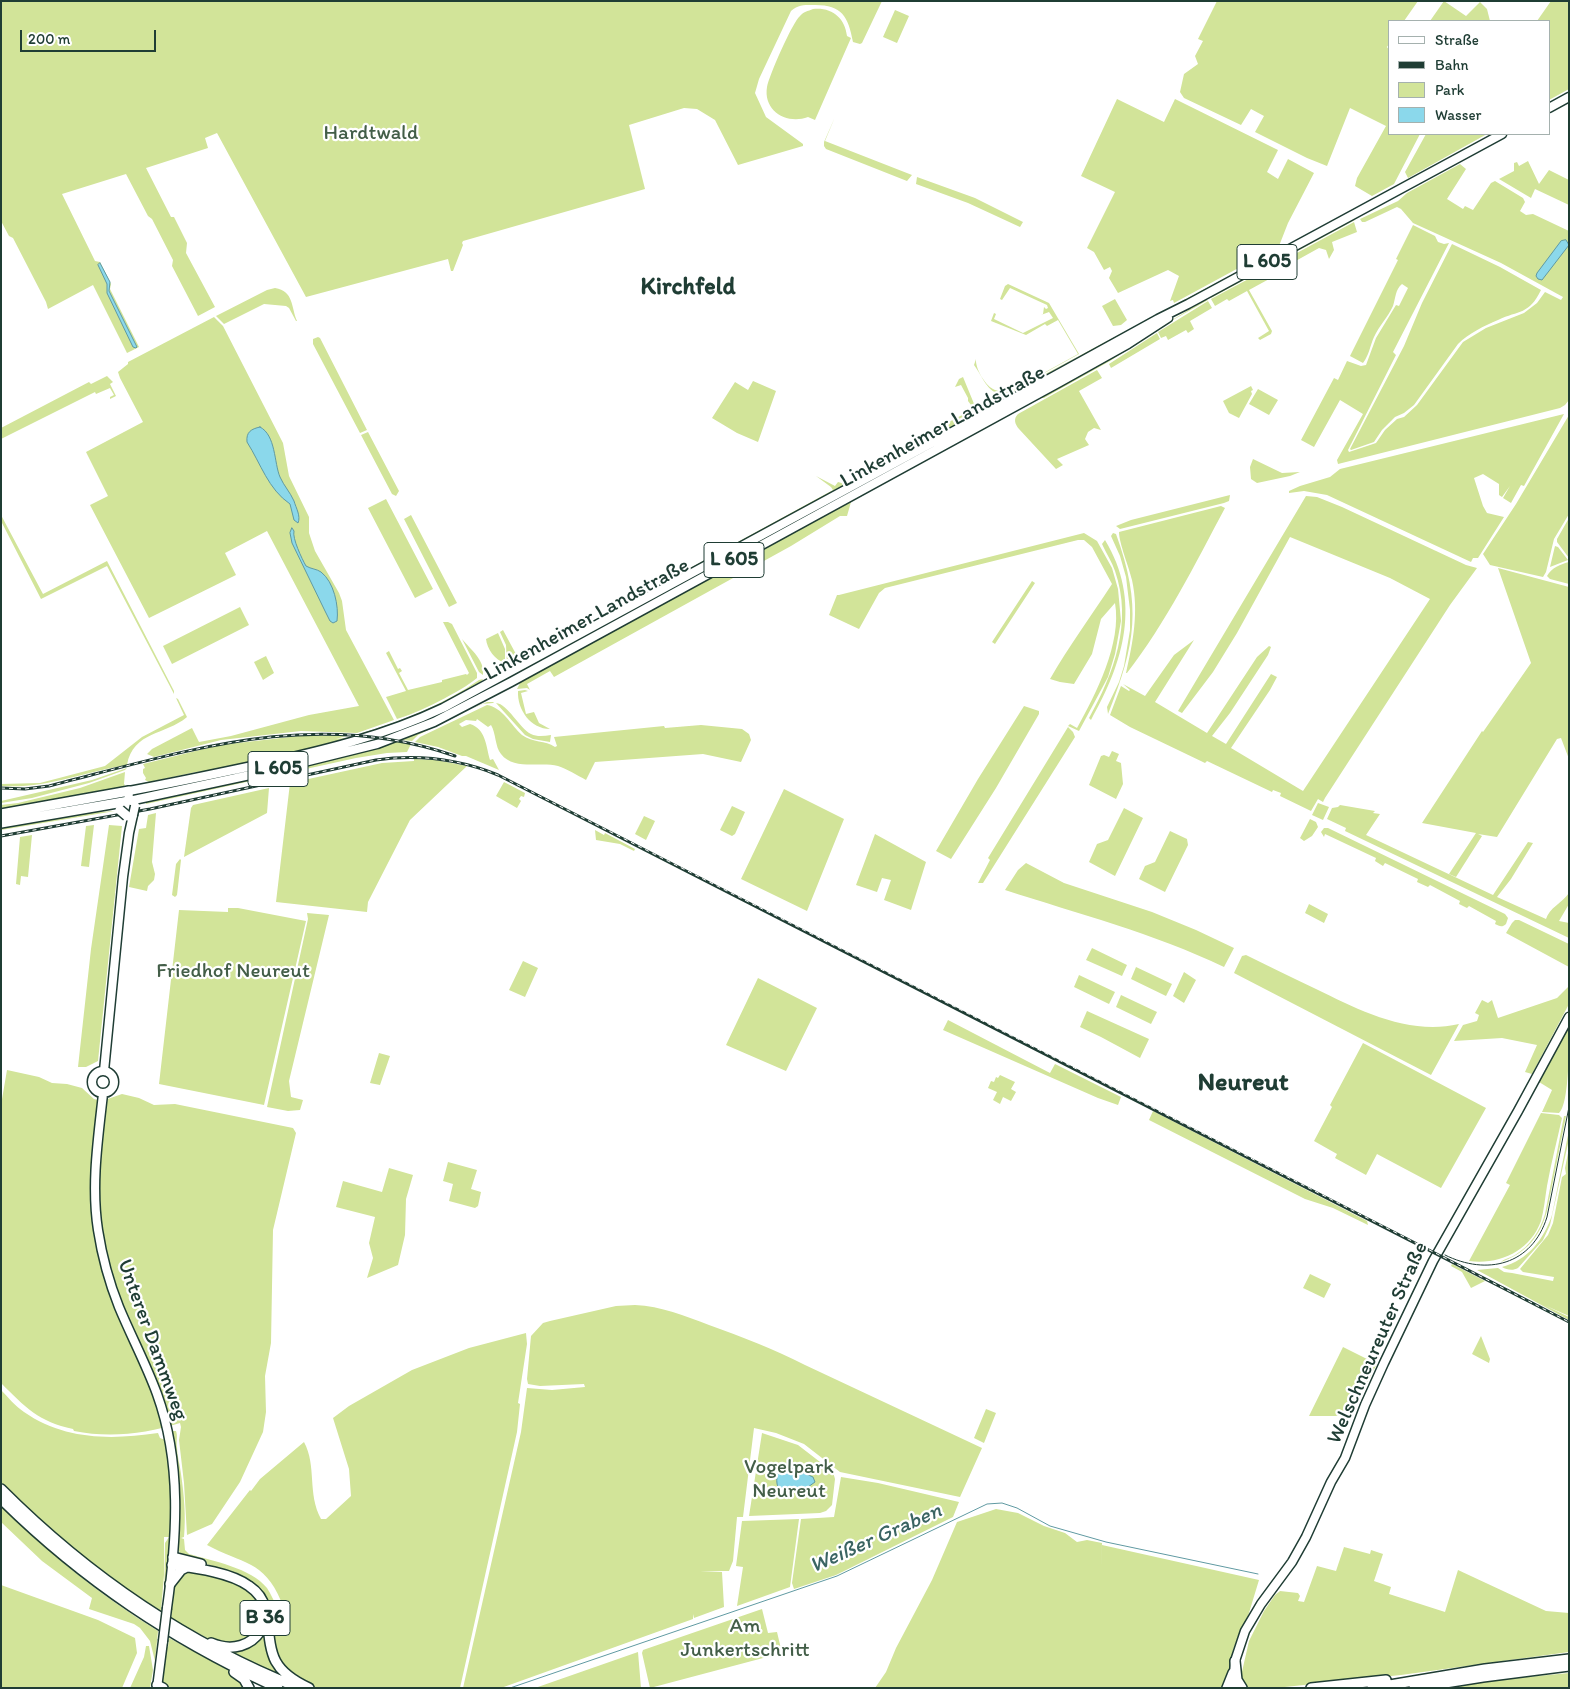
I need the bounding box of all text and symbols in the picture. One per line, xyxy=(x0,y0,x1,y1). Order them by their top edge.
scale bar xyxy=(22,20,159,52)
legend xyxy=(1388,20,1550,135)
text: 200 m xyxy=(28,30,70,48)
text: Straße xyxy=(1435,31,1479,49)
text: Bahn xyxy=(1435,56,1469,74)
text: Park xyxy=(1435,81,1465,99)
text: Wasser xyxy=(1435,106,1482,124)
park label: Hardtwald xyxy=(324,121,418,147)
road number: L 605 xyxy=(1237,244,1297,280)
district label: Kirchfeld xyxy=(640,274,736,302)
street label: Linkenheimer Landstraße xyxy=(836,360,1050,494)
road number: L 605 xyxy=(704,542,764,578)
street label: Linkenheimer Landstraße xyxy=(480,553,694,687)
road number: L 605 xyxy=(248,752,308,786)
park label: Friedhof Neureut xyxy=(156,959,310,985)
district label: Neureut xyxy=(1197,1067,1289,1099)
street label: Welschneureuter Straße xyxy=(1322,1238,1434,1448)
street label: Unterer Dammweg xyxy=(111,1256,193,1424)
park label: Vogelpark Neureut xyxy=(744,1455,834,1505)
water label: Weißer Graben xyxy=(806,1498,946,1580)
road number: B 36 xyxy=(240,1600,290,1636)
park label: Am Junkertschritt xyxy=(680,1614,810,1664)

